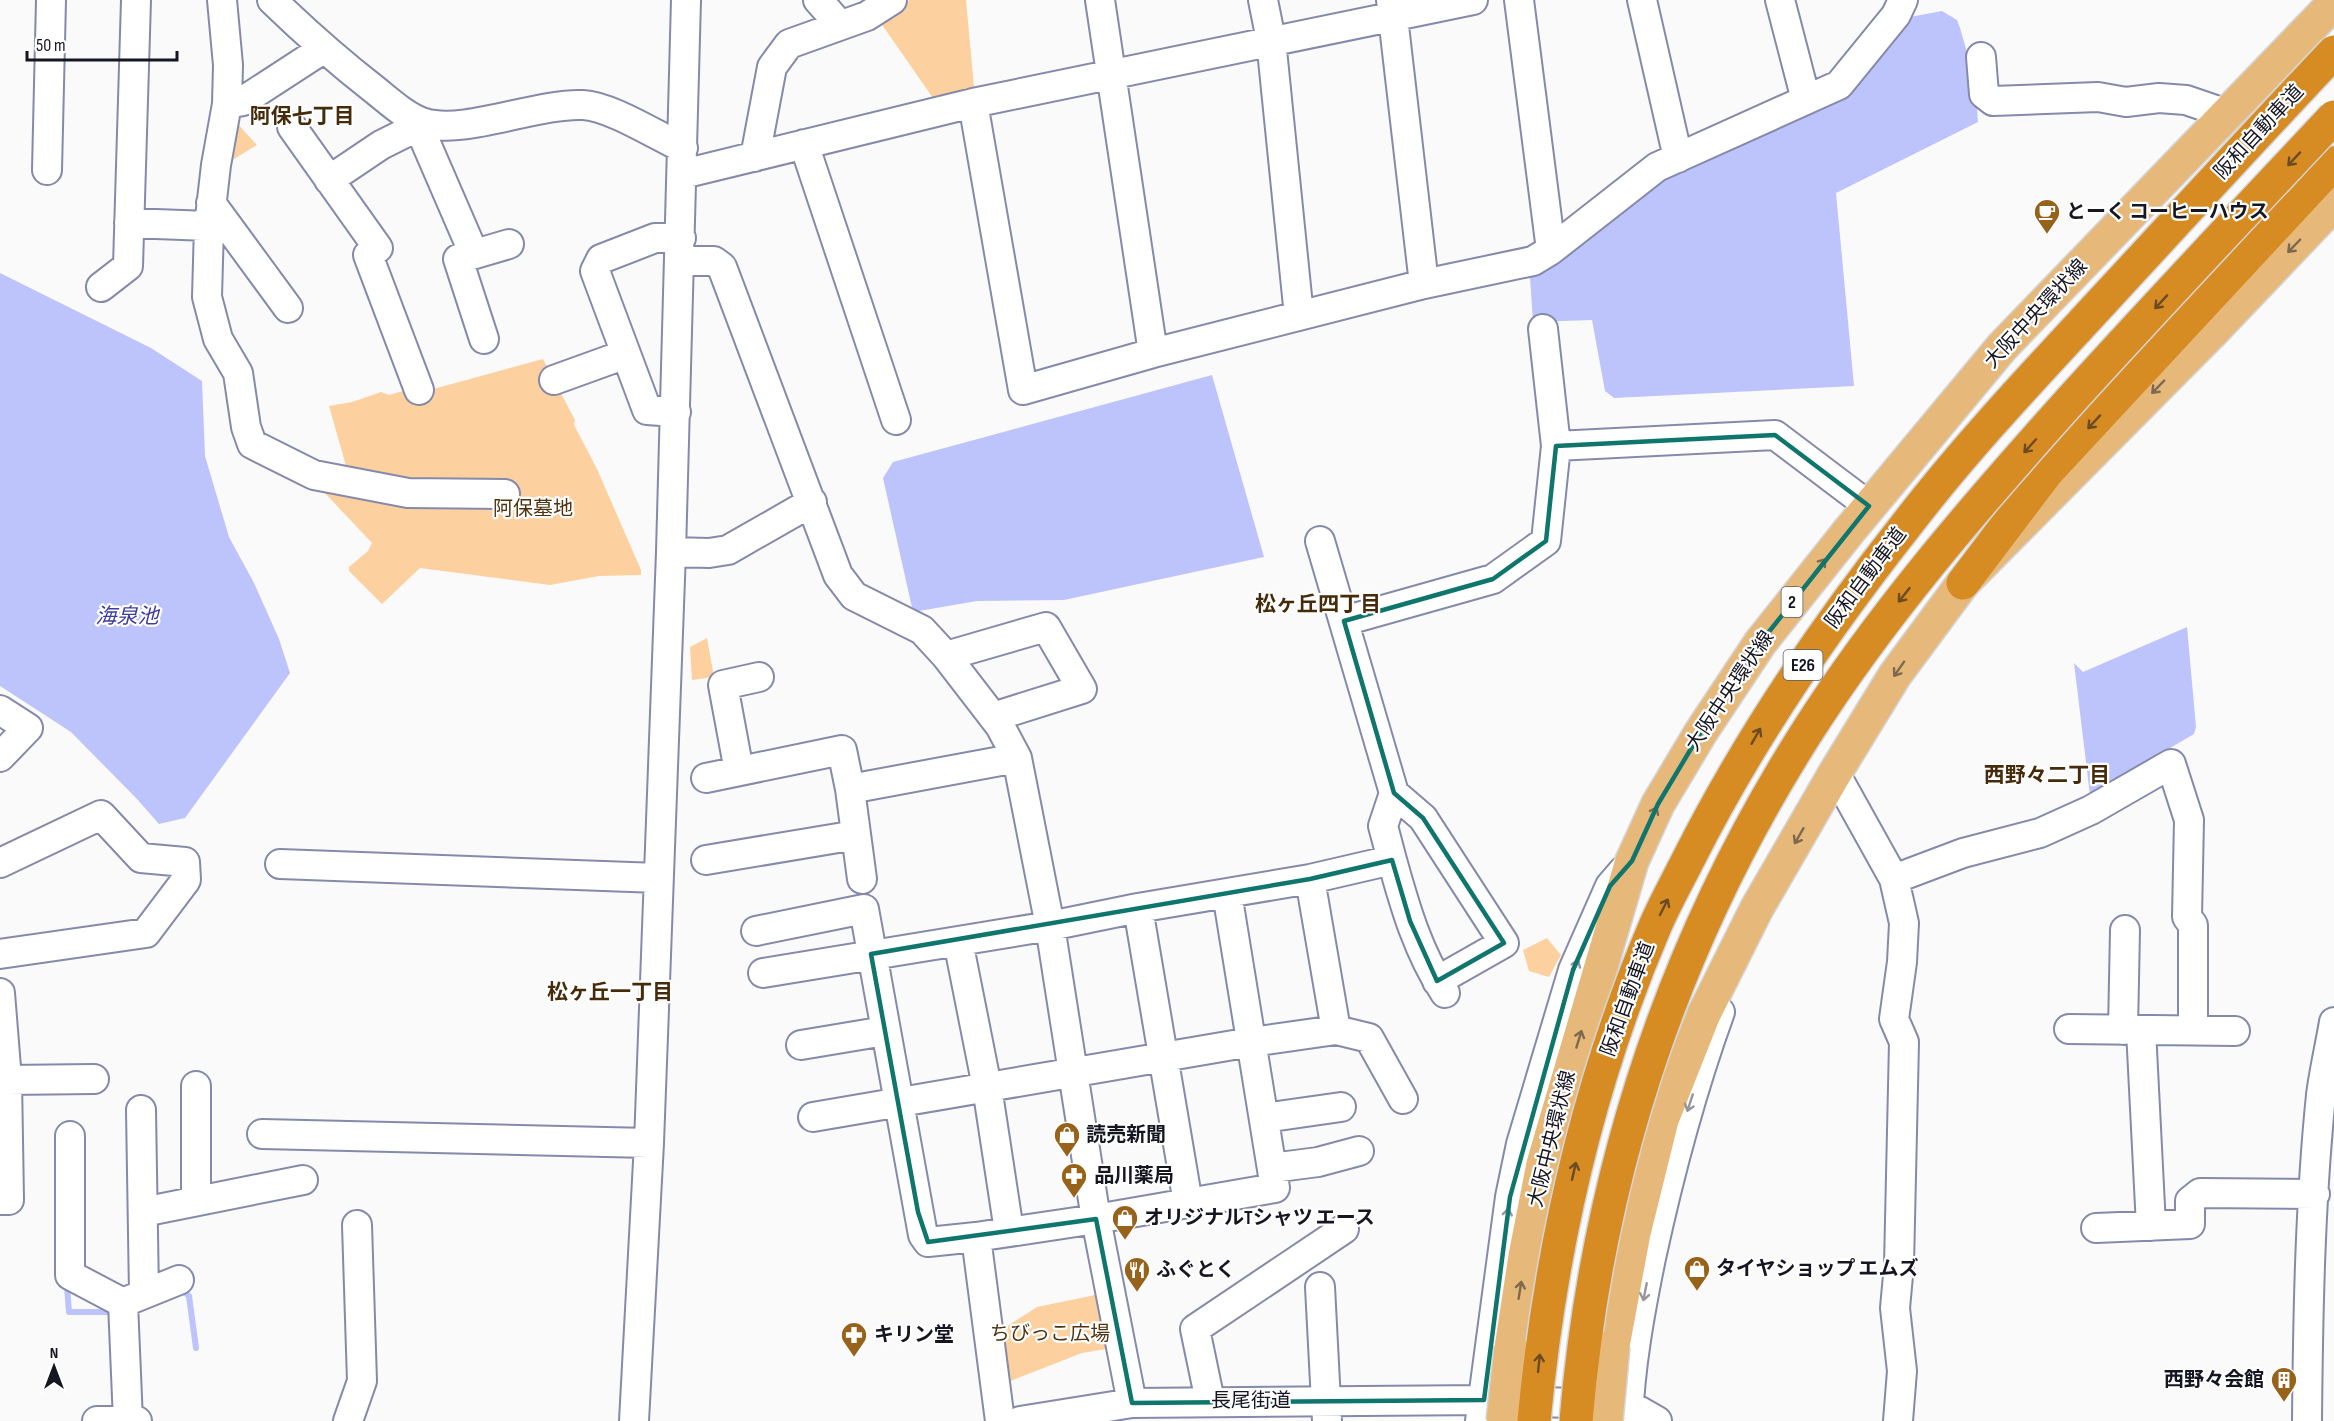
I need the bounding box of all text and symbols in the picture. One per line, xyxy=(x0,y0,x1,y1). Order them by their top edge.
scale bar xyxy=(27,24,177,62)
text: 50 m xyxy=(36,35,66,56)
street label: 阪和自動車道 xyxy=(2209,80,2309,184)
district label: 阿保七丁目 xyxy=(250,104,355,129)
one-way arrow xyxy=(2287,152,2301,167)
cafe icon: とーく コーヒーハウス xyxy=(2032,197,2062,235)
place label: とーく コーヒーハウス xyxy=(2066,200,2269,224)
one-way arrow xyxy=(2286,239,2301,254)
street label: 大阪中央環状線 xyxy=(1979,255,2093,373)
one-way arrow xyxy=(2154,295,2169,310)
one-way arrow xyxy=(2151,379,2166,394)
one-way arrow xyxy=(2087,414,2101,429)
one-way arrow xyxy=(2023,438,2037,453)
park label: 阿保墓地 xyxy=(493,497,573,521)
street label: 阪和自動車道 xyxy=(1820,523,1912,633)
one-way arrow xyxy=(1814,559,1827,575)
road number: 2 xyxy=(1782,587,1802,617)
one-way arrow xyxy=(1898,587,1911,603)
district label: 松ヶ丘四丁目 xyxy=(1255,592,1381,617)
water label: 海泉池 xyxy=(96,604,160,629)
street label: 大阪中央環状線 xyxy=(1681,626,1779,756)
road number: E26 xyxy=(1784,650,1822,680)
one-way arrow xyxy=(1893,660,1905,677)
one-way arrow xyxy=(1751,728,1763,745)
district label: 西野々二丁目 xyxy=(1984,763,2110,788)
one-way arrow xyxy=(1648,806,1659,824)
one-way arrow xyxy=(1793,827,1805,844)
one-way arrow xyxy=(1659,899,1670,917)
street label: 阪和自動車道 xyxy=(1596,939,1660,1059)
one-way arrow xyxy=(1570,959,1581,978)
district label: 松ヶ丘一丁目 xyxy=(547,980,673,1005)
one-way arrow xyxy=(1574,1030,1585,1049)
street label: 大阪中央環状線 xyxy=(1523,1068,1581,1210)
one-way arrow xyxy=(1684,1093,1695,1112)
shop icon: 読売新聞 xyxy=(1052,1120,1082,1158)
place label: 読売新聞 xyxy=(1086,1123,1166,1147)
pharmacy icon: 品川薬局 xyxy=(1059,1161,1089,1199)
one-way arrow xyxy=(1569,1162,1580,1181)
place label: 品川薬局 xyxy=(1094,1164,1174,1188)
shop icon: オリジナルTシャツ エース xyxy=(1110,1203,1140,1241)
place label: オリジナルTシャツ エース xyxy=(1144,1206,1375,1230)
one-way arrow xyxy=(1502,1207,1513,1227)
shop icon: タイヤショップ エムズ xyxy=(1682,1254,1712,1292)
restaurant icon: ふぐとく xyxy=(1122,1255,1152,1293)
place label: タイヤショップ エムズ xyxy=(1716,1257,1919,1281)
place label: ふぐとく xyxy=(1156,1258,1235,1282)
one-way arrow xyxy=(1515,1281,1526,1301)
one-way arrow xyxy=(1638,1282,1650,1301)
pharmacy icon: キリン堂 xyxy=(839,1320,869,1358)
park label: ちびっこ広場 xyxy=(990,1322,1110,1346)
place label: キリン堂 xyxy=(874,1323,954,1347)
north arrow xyxy=(24,1337,84,1397)
text: N xyxy=(50,1344,58,1363)
one-way arrow xyxy=(1534,1353,1545,1373)
building icon: 西野々会館 xyxy=(2269,1365,2299,1403)
place label: 西野々会館 xyxy=(2164,1368,2264,1392)
street label: 長尾街道 xyxy=(1211,1389,1291,1413)

